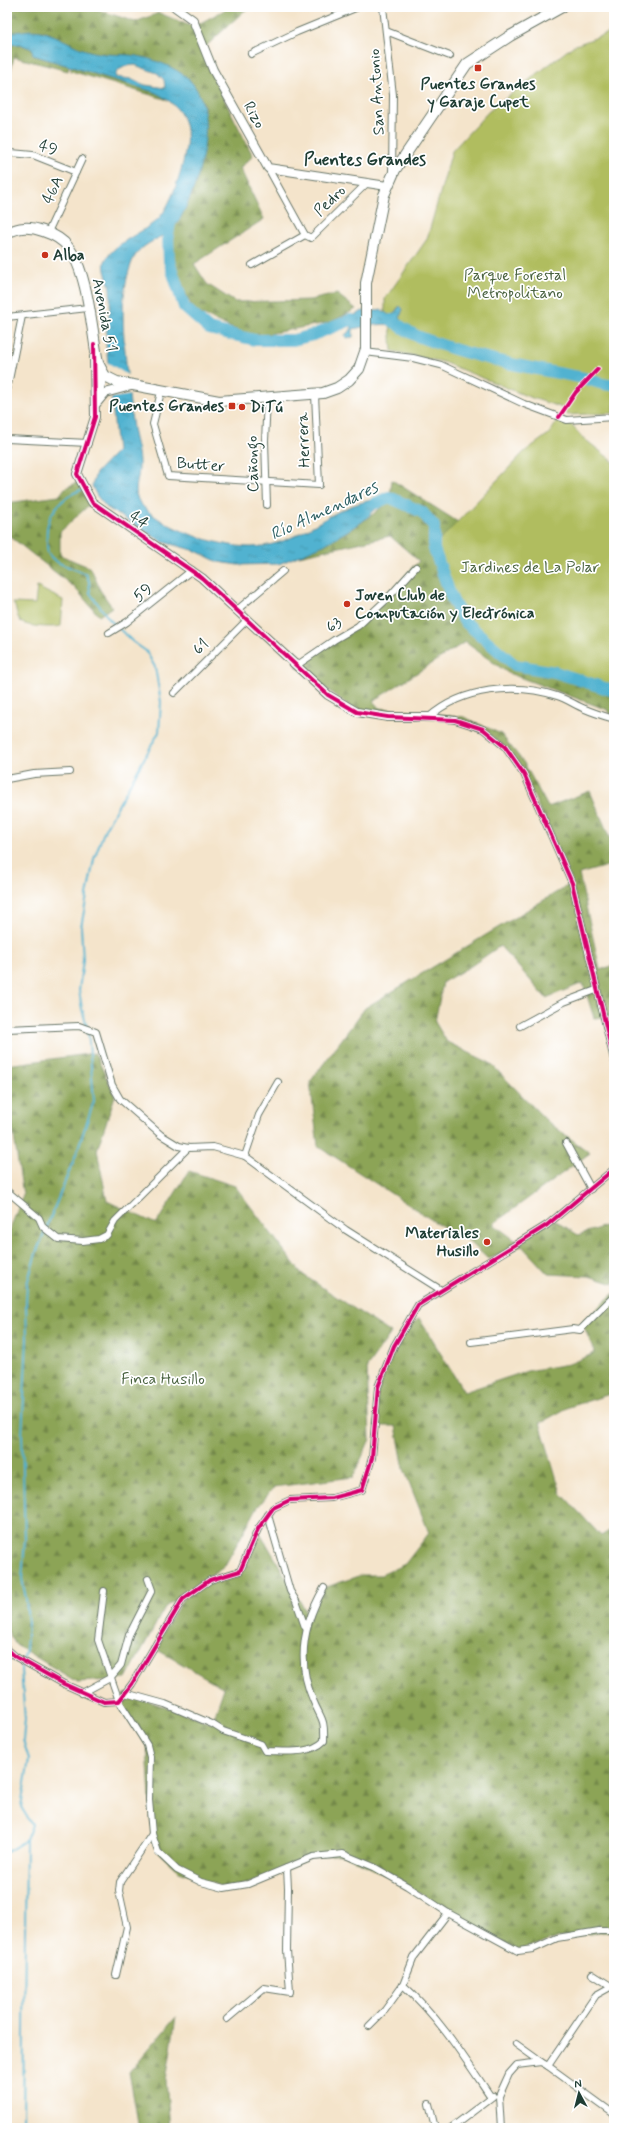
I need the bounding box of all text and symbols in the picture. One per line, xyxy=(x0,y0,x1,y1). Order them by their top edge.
street label: San Antonio xyxy=(364,48,390,136)
marker: Puentes Grandes y Garaje Cupet xyxy=(473,63,483,73)
place label: Puentes Grandes y Garaje Cupet xyxy=(421,74,536,113)
street label: Rizo xyxy=(238,98,270,132)
street label: 49 xyxy=(36,135,60,161)
district label: Puentes Grandes xyxy=(304,149,426,171)
street label: 46A xyxy=(37,173,69,207)
street label: Pedro xyxy=(309,180,351,221)
place label: Alba xyxy=(53,245,85,266)
marker: Alba xyxy=(40,250,50,260)
park label: Parque Forestal Metropolitano xyxy=(464,265,566,304)
street label: Avenida 51 xyxy=(87,276,121,354)
place label: Puentes Grandes xyxy=(109,396,225,417)
place label: DiTú xyxy=(250,397,284,418)
marker: Puentes Grandes xyxy=(227,401,237,411)
marker: DiTú xyxy=(237,402,247,412)
street label: Herrera xyxy=(293,412,315,468)
street label: Cañongo xyxy=(242,435,265,492)
street label: Butter xyxy=(176,453,226,477)
water label: Río Almendares xyxy=(267,476,383,546)
street label: 44 xyxy=(125,506,153,534)
park label: Jardines de La Polar xyxy=(460,557,600,578)
street label: 59 xyxy=(129,579,157,607)
place label: Joven Club de Computación y Electrónica xyxy=(355,585,535,624)
marker: Joven Club de Computación y Electrónica xyxy=(342,599,352,609)
street label: 63 xyxy=(322,612,346,638)
street label: 61 xyxy=(188,634,214,660)
place label: Materiales Husillo xyxy=(405,1223,479,1262)
marker: Materiales Husillo xyxy=(482,1237,492,1247)
park label: Finca Husillo xyxy=(121,1369,205,1390)
north arrow xyxy=(559,2073,599,2113)
text: N xyxy=(573,2077,582,2091)

